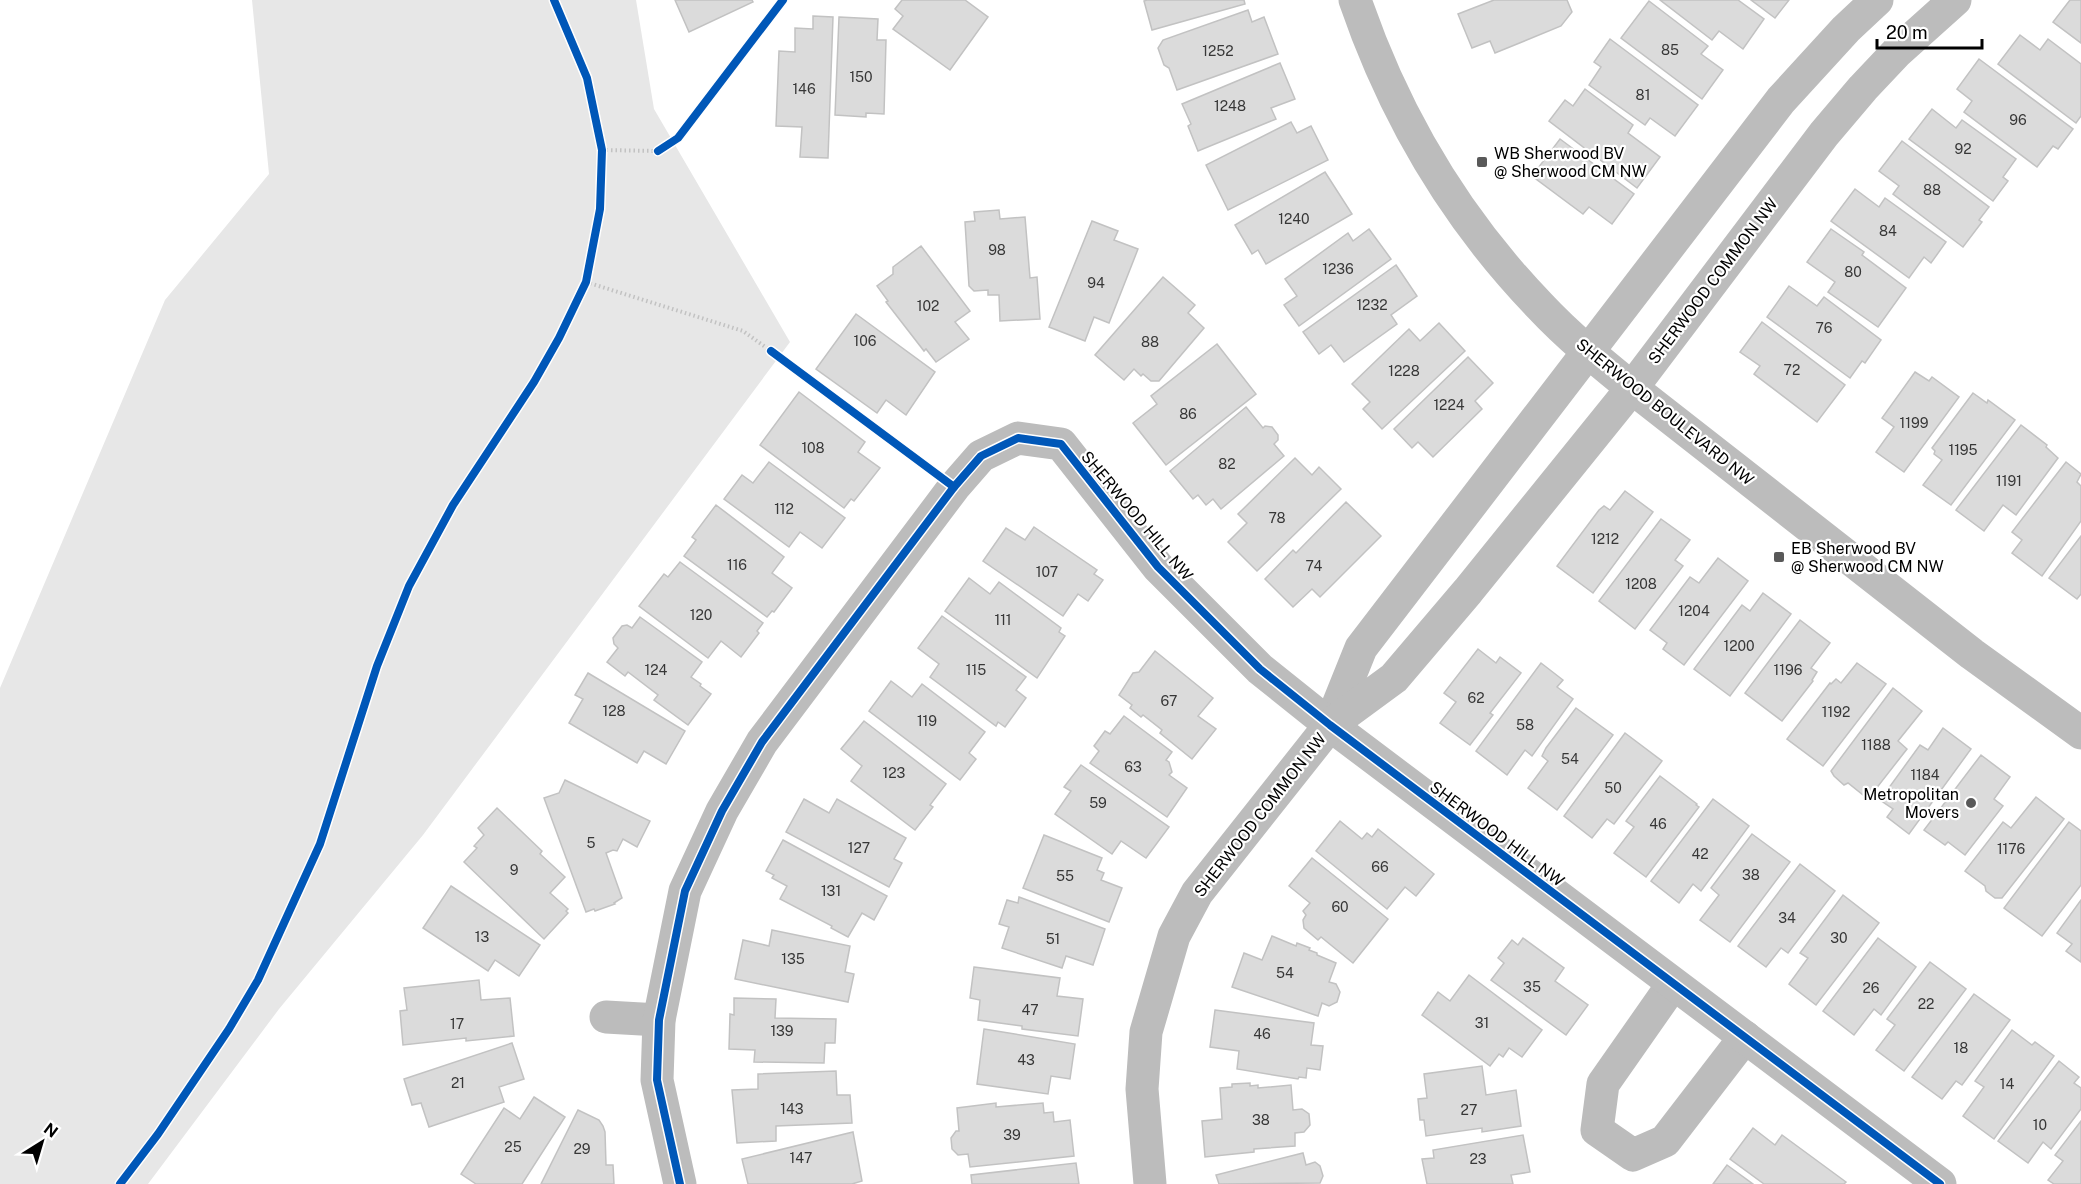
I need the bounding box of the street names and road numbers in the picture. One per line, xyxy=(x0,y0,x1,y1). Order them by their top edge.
street label: SHERWOOD COMMON NW xyxy=(1644,194,1782,368)
street label: SHERWOOD BOULEVARD NW xyxy=(1572,335,1758,489)
street label: SHERWOOD HILL NW xyxy=(1077,447,1197,585)
street label: SHERWOOD COMMON NW xyxy=(1190,729,1330,901)
street label: SHERWOOD HILL NW xyxy=(1426,777,1568,891)

